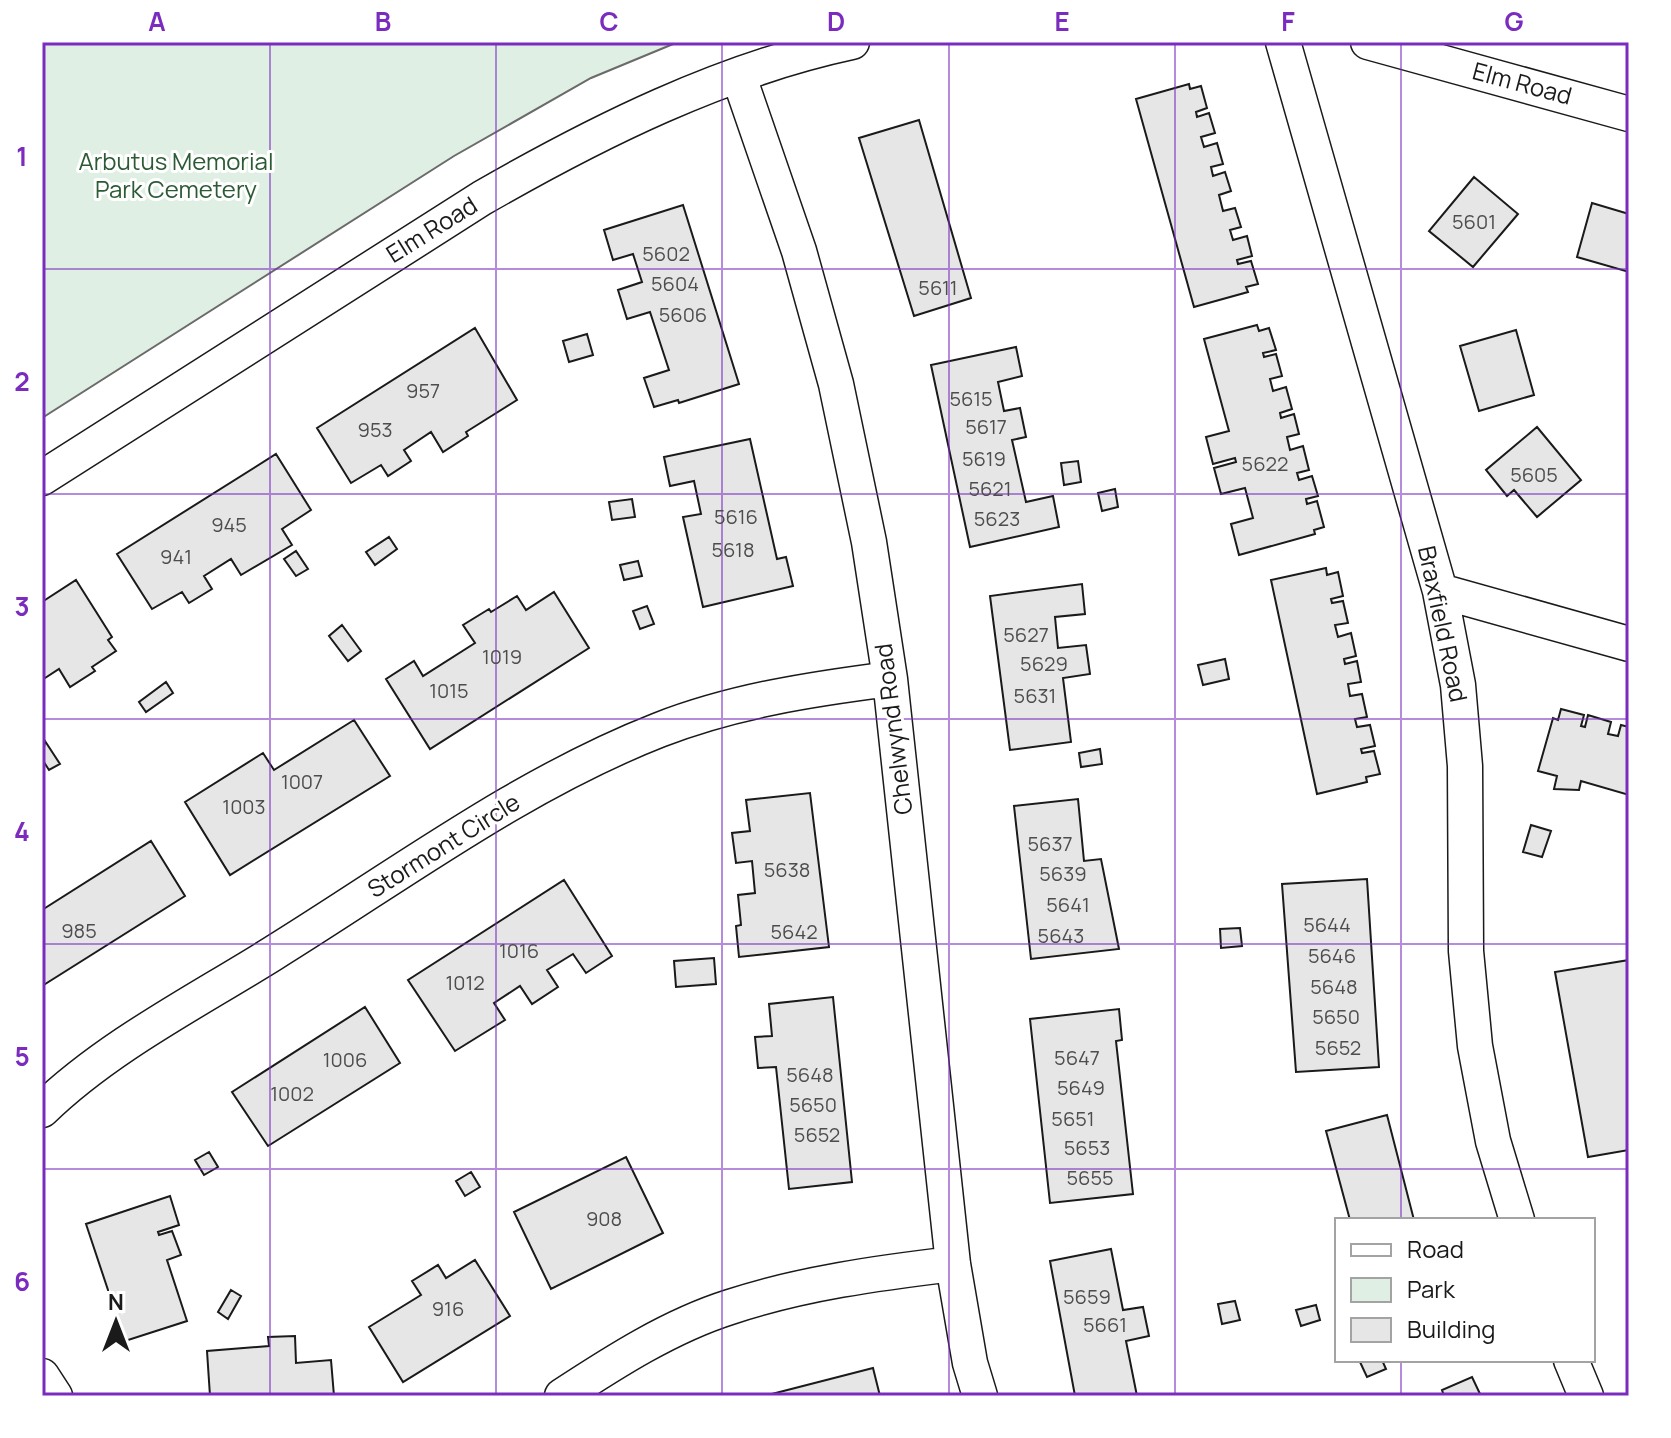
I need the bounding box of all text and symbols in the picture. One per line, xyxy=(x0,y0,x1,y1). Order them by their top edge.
text: A xyxy=(148,3,166,39)
text: B xyxy=(375,3,391,39)
text: C xyxy=(599,3,619,39)
text: D xyxy=(827,3,845,39)
text: E xyxy=(1054,3,1070,39)
text: F xyxy=(1281,3,1295,39)
text: G xyxy=(1504,3,1524,39)
street label: Elm Road xyxy=(1469,54,1576,112)
text: 1 xyxy=(16,138,28,174)
park label: Arbutus Memorial Park Cemetery xyxy=(78,144,274,205)
street label: Elm Road xyxy=(379,188,483,270)
house number: 5601 xyxy=(1452,208,1496,235)
house number: 5602 xyxy=(642,240,690,267)
house number: 5604 xyxy=(651,270,699,297)
house number: 5611 xyxy=(918,274,958,301)
house number: 5606 xyxy=(659,301,707,328)
text: 2 xyxy=(14,363,30,399)
house number: 957 xyxy=(406,377,440,404)
house number: 5615 xyxy=(949,385,993,412)
house number: 5617 xyxy=(965,413,1007,440)
house number: 953 xyxy=(357,416,393,443)
house number: 5619 xyxy=(962,445,1006,472)
house number: 5622 xyxy=(1242,450,1288,477)
house number: 5605 xyxy=(1510,461,1558,488)
house number: 5621 xyxy=(968,475,1012,502)
house number: 5616 xyxy=(714,503,758,530)
house number: 5623 xyxy=(974,505,1020,532)
house number: 945 xyxy=(211,511,247,538)
house number: 5618 xyxy=(711,536,755,563)
house number: 941 xyxy=(160,543,192,570)
street label: Braxfield Road xyxy=(1411,543,1476,705)
text: 3 xyxy=(14,588,30,624)
house number: 5627 xyxy=(1003,621,1049,648)
street label: Chelwynd Road xyxy=(866,642,919,817)
house number: 1019 xyxy=(482,643,522,670)
house number: 5629 xyxy=(1020,650,1068,677)
house number: 1015 xyxy=(429,677,469,704)
house number: 5631 xyxy=(1014,682,1056,709)
house number: 1007 xyxy=(281,768,323,795)
street label: Stormont Circle xyxy=(361,785,526,905)
house number: 1003 xyxy=(222,793,266,820)
text: 4 xyxy=(14,813,30,849)
house number: 5637 xyxy=(1027,830,1073,857)
house number: 5638 xyxy=(764,856,810,883)
house number: 5639 xyxy=(1039,860,1087,887)
house number: 5641 xyxy=(1046,891,1090,918)
house number: 5644 xyxy=(1303,911,1351,938)
house number: 985 xyxy=(61,917,97,944)
house number: 5642 xyxy=(770,918,818,945)
house number: 5643 xyxy=(1038,922,1084,949)
house number: 1016 xyxy=(499,937,539,964)
house number: 5646 xyxy=(1308,942,1356,969)
house number: 1012 xyxy=(445,969,485,996)
house number: 5648 xyxy=(1310,973,1358,1000)
house number: 5650 xyxy=(1312,1003,1360,1030)
house number: 5652 xyxy=(1315,1034,1361,1061)
text: 5 xyxy=(14,1038,30,1074)
house number: 5647 xyxy=(1054,1044,1100,1071)
house number: 1006 xyxy=(323,1046,367,1073)
house number: 5648 xyxy=(786,1061,834,1088)
house number: 5649 xyxy=(1057,1074,1105,1101)
house number: 1002 xyxy=(270,1080,314,1107)
house number: 5650 xyxy=(789,1091,837,1118)
house number: 5651 xyxy=(1051,1105,1095,1132)
house number: 5652 xyxy=(794,1121,840,1148)
house number: 5653 xyxy=(1064,1134,1110,1161)
house number: 5655 xyxy=(1066,1164,1114,1191)
house number: 908 xyxy=(586,1205,622,1232)
legend xyxy=(1335,1218,1595,1362)
text: Road xyxy=(1407,1232,1464,1265)
text: 6 xyxy=(14,1263,30,1299)
text: Park xyxy=(1407,1272,1456,1305)
north arrow xyxy=(76,1282,156,1362)
house number: 5659 xyxy=(1063,1283,1111,1310)
text: N xyxy=(108,1287,124,1317)
house number: 916 xyxy=(432,1295,464,1322)
house number: 5661 xyxy=(1083,1311,1127,1338)
text: Building xyxy=(1407,1312,1495,1345)

